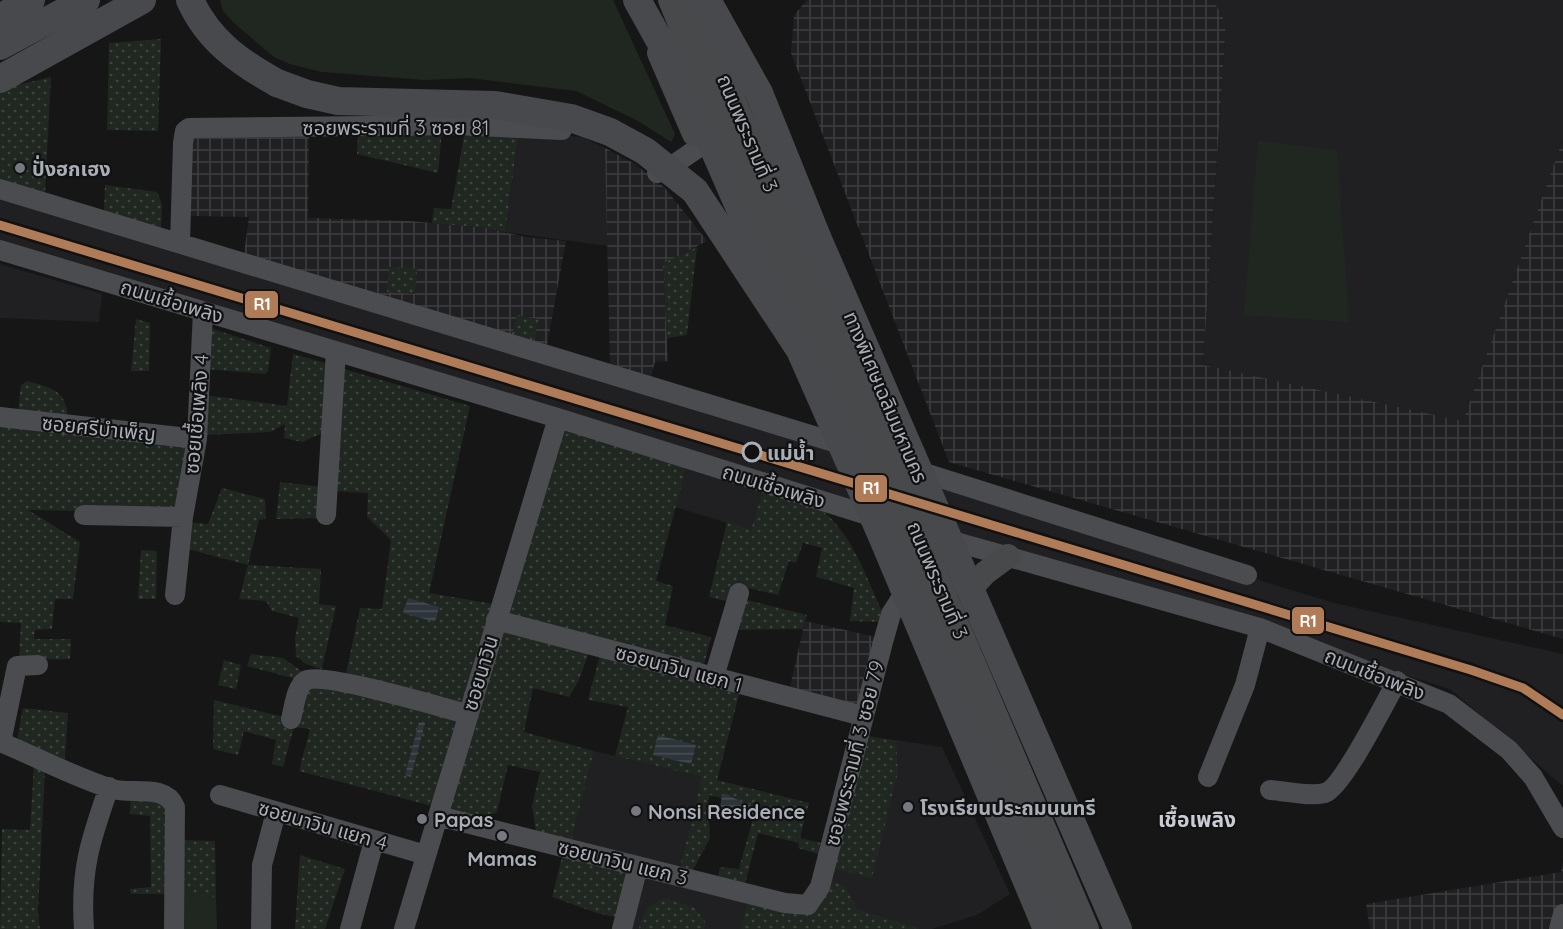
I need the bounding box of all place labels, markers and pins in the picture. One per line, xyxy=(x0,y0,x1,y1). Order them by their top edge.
place label: ปั่งฮกเฮง xyxy=(32,155,111,181)
marker: ปั่งฮกเฮง xyxy=(13,161,27,175)
place label: แม่น้ำ xyxy=(767,439,814,465)
marker: แม่น้ำ xyxy=(742,442,762,462)
place label: โรงเรียนประถมนนทรี xyxy=(920,795,1096,820)
place label: Nonsi Residence xyxy=(648,799,805,824)
marker: โรงเรียนประถมนนทรี xyxy=(901,800,915,814)
marker: Nonsi Residence xyxy=(629,804,643,818)
place label: Papas xyxy=(434,807,493,832)
marker: Papas xyxy=(415,812,429,826)
marker: Mamas xyxy=(495,829,509,843)
place label: Mamas xyxy=(467,846,537,871)

